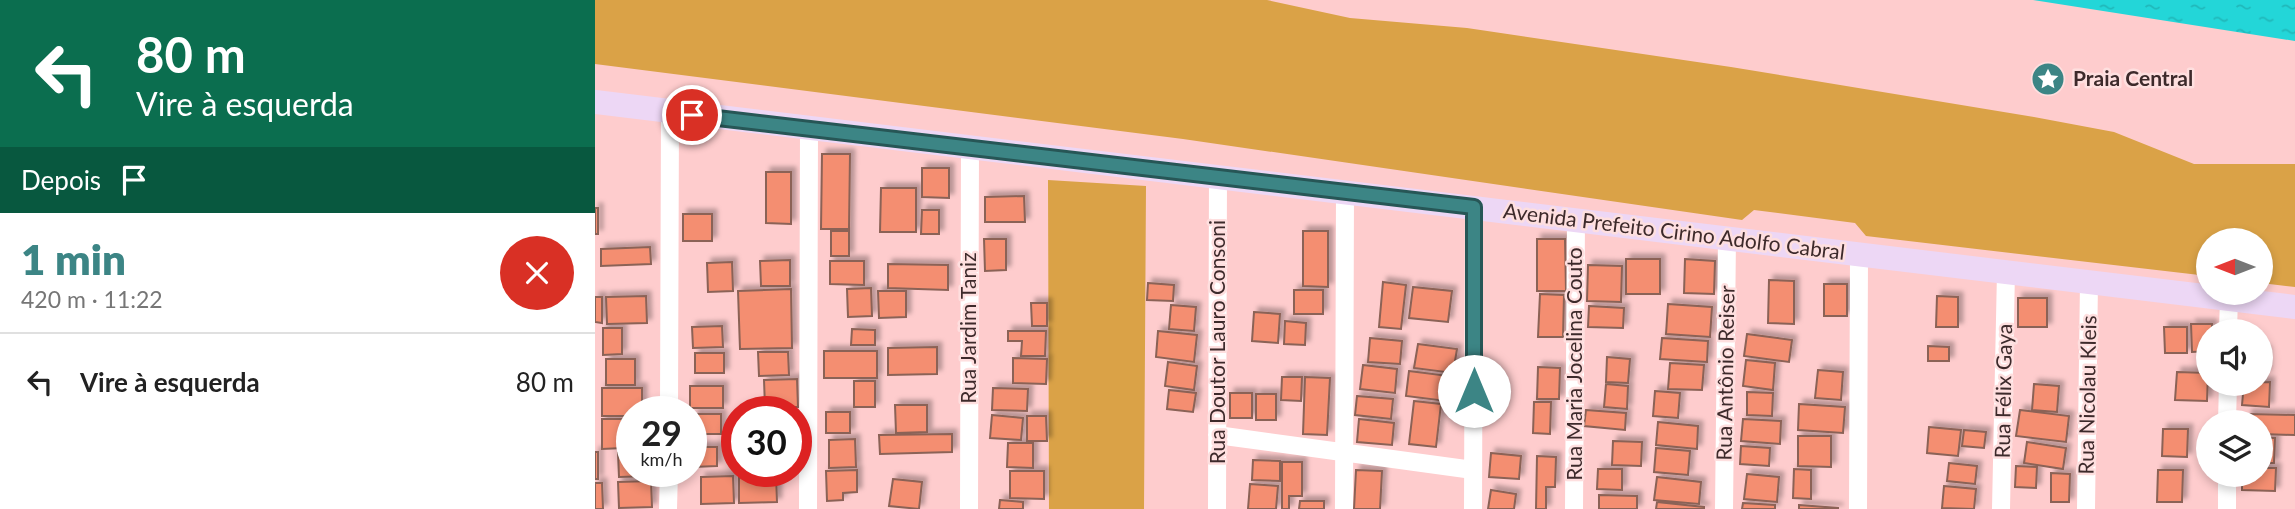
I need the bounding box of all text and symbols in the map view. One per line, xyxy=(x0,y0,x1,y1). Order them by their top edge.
text: 80 m xyxy=(136,25,246,83)
icon: left xyxy=(21,28,112,119)
place icon: Praia Central xyxy=(2029,60,2067,98)
place label: Praia Central xyxy=(2073,65,2193,90)
text: Vire à esquerda xyxy=(136,84,354,123)
pin xyxy=(662,85,722,145)
icon: arrive xyxy=(673,96,711,134)
icon: arrive xyxy=(115,161,153,199)
text: Depois xyxy=(21,164,101,196)
street label: Avenida Prefeito Cirino Adolfo Cabral xyxy=(1502,197,1846,264)
street label: Rua Doutor Lauro Consoni xyxy=(1204,220,1229,464)
north arrow xyxy=(2196,228,2273,304)
map controls xyxy=(2196,228,2273,487)
text: 1 min xyxy=(21,234,126,284)
button: close xyxy=(500,236,574,310)
street label: Rua Maria Jocelina Couto xyxy=(1561,247,1586,481)
street label: Rua Jardim Taniz xyxy=(955,252,980,404)
text: 420 m · 11:22 xyxy=(21,285,163,313)
street label: Rua Antônio Reiser xyxy=(1710,285,1739,461)
street label: Rua Nicolau Kleis xyxy=(2073,315,2100,475)
button: sound xyxy=(2196,319,2273,396)
street label: Rua Félix Gaya xyxy=(1989,323,2016,459)
position arrow xyxy=(1437,354,1511,428)
icon: left xyxy=(21,363,59,401)
text: Vire à esquerda xyxy=(80,366,260,398)
text: 80 m xyxy=(516,366,574,398)
speed limit sign: 30 xyxy=(721,396,812,487)
button: layers xyxy=(2196,410,2273,487)
text: 29 xyxy=(641,411,682,453)
text: km/h xyxy=(640,448,683,470)

